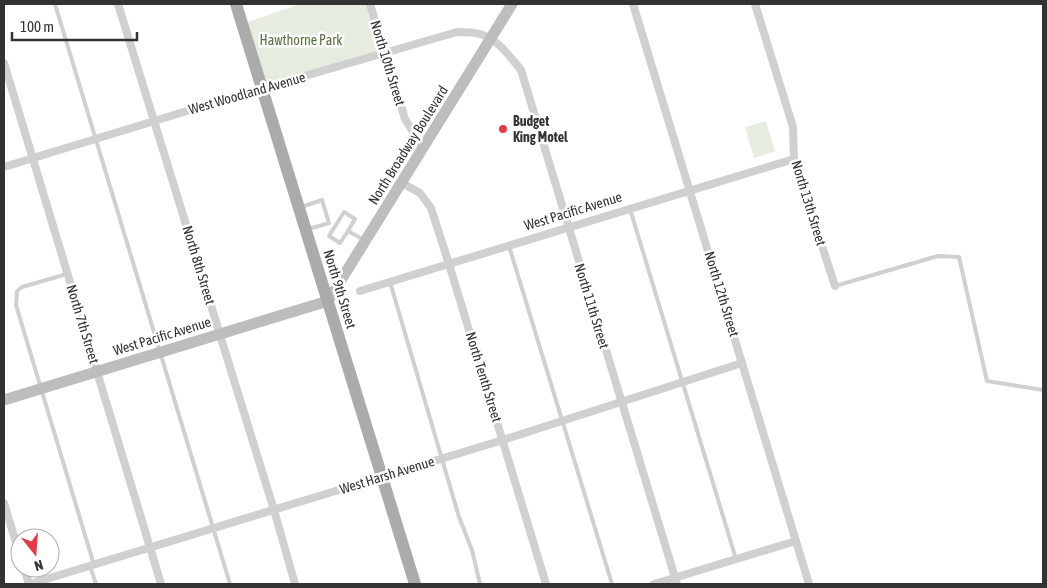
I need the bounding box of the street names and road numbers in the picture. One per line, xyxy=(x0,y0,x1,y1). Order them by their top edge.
street label: North 10th Street xyxy=(367,18,409,108)
street label: West Woodland Avenue xyxy=(187,69,307,117)
street label: North Broadway Boulevard xyxy=(365,83,451,207)
street label: North 13th Street xyxy=(788,158,830,248)
street label: West Pacific Avenue xyxy=(522,189,624,233)
street label: North 8th Street xyxy=(179,224,219,306)
street label: North 9th Street xyxy=(320,248,360,330)
street label: North 12th Street xyxy=(701,249,743,339)
street label: North 11th Street xyxy=(571,261,613,351)
street label: North 7th Street xyxy=(63,283,103,365)
street label: West Pacific Avenue xyxy=(111,314,213,358)
street label: North Tenth Street xyxy=(463,330,505,424)
street label: West Harsh Avenue xyxy=(338,453,436,497)

